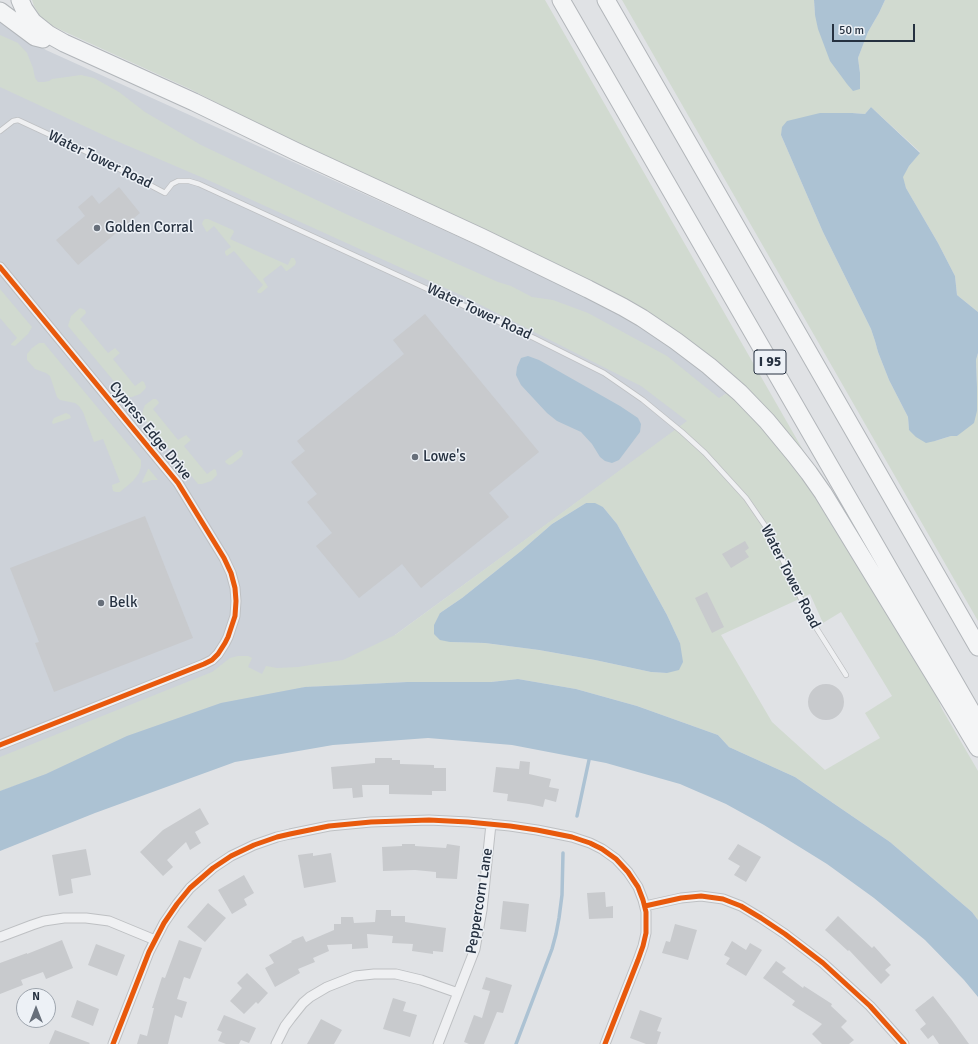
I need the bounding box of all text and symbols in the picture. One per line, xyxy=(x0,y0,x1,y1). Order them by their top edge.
scale bar xyxy=(834,16,917,42)
text: 50 m xyxy=(839,23,864,38)
street label: Water Tower Road xyxy=(45,127,155,193)
place label: Golden Corral xyxy=(105,219,193,237)
marker: Golden Corral xyxy=(92,223,102,233)
street label: Water Tower Road xyxy=(424,280,534,344)
road number: I 95 xyxy=(754,350,786,374)
street label: Cypress Edge Drive xyxy=(105,378,195,484)
place label: Lowe's xyxy=(423,448,466,466)
marker: Lowe's xyxy=(410,452,420,462)
street label: Water Tower Road xyxy=(756,522,824,632)
place label: Belk xyxy=(109,594,138,612)
marker: Belk xyxy=(96,598,106,608)
street label: Peppercorn Lane xyxy=(463,847,497,955)
north arrow xyxy=(16,988,56,1028)
text: N xyxy=(32,990,40,1003)

